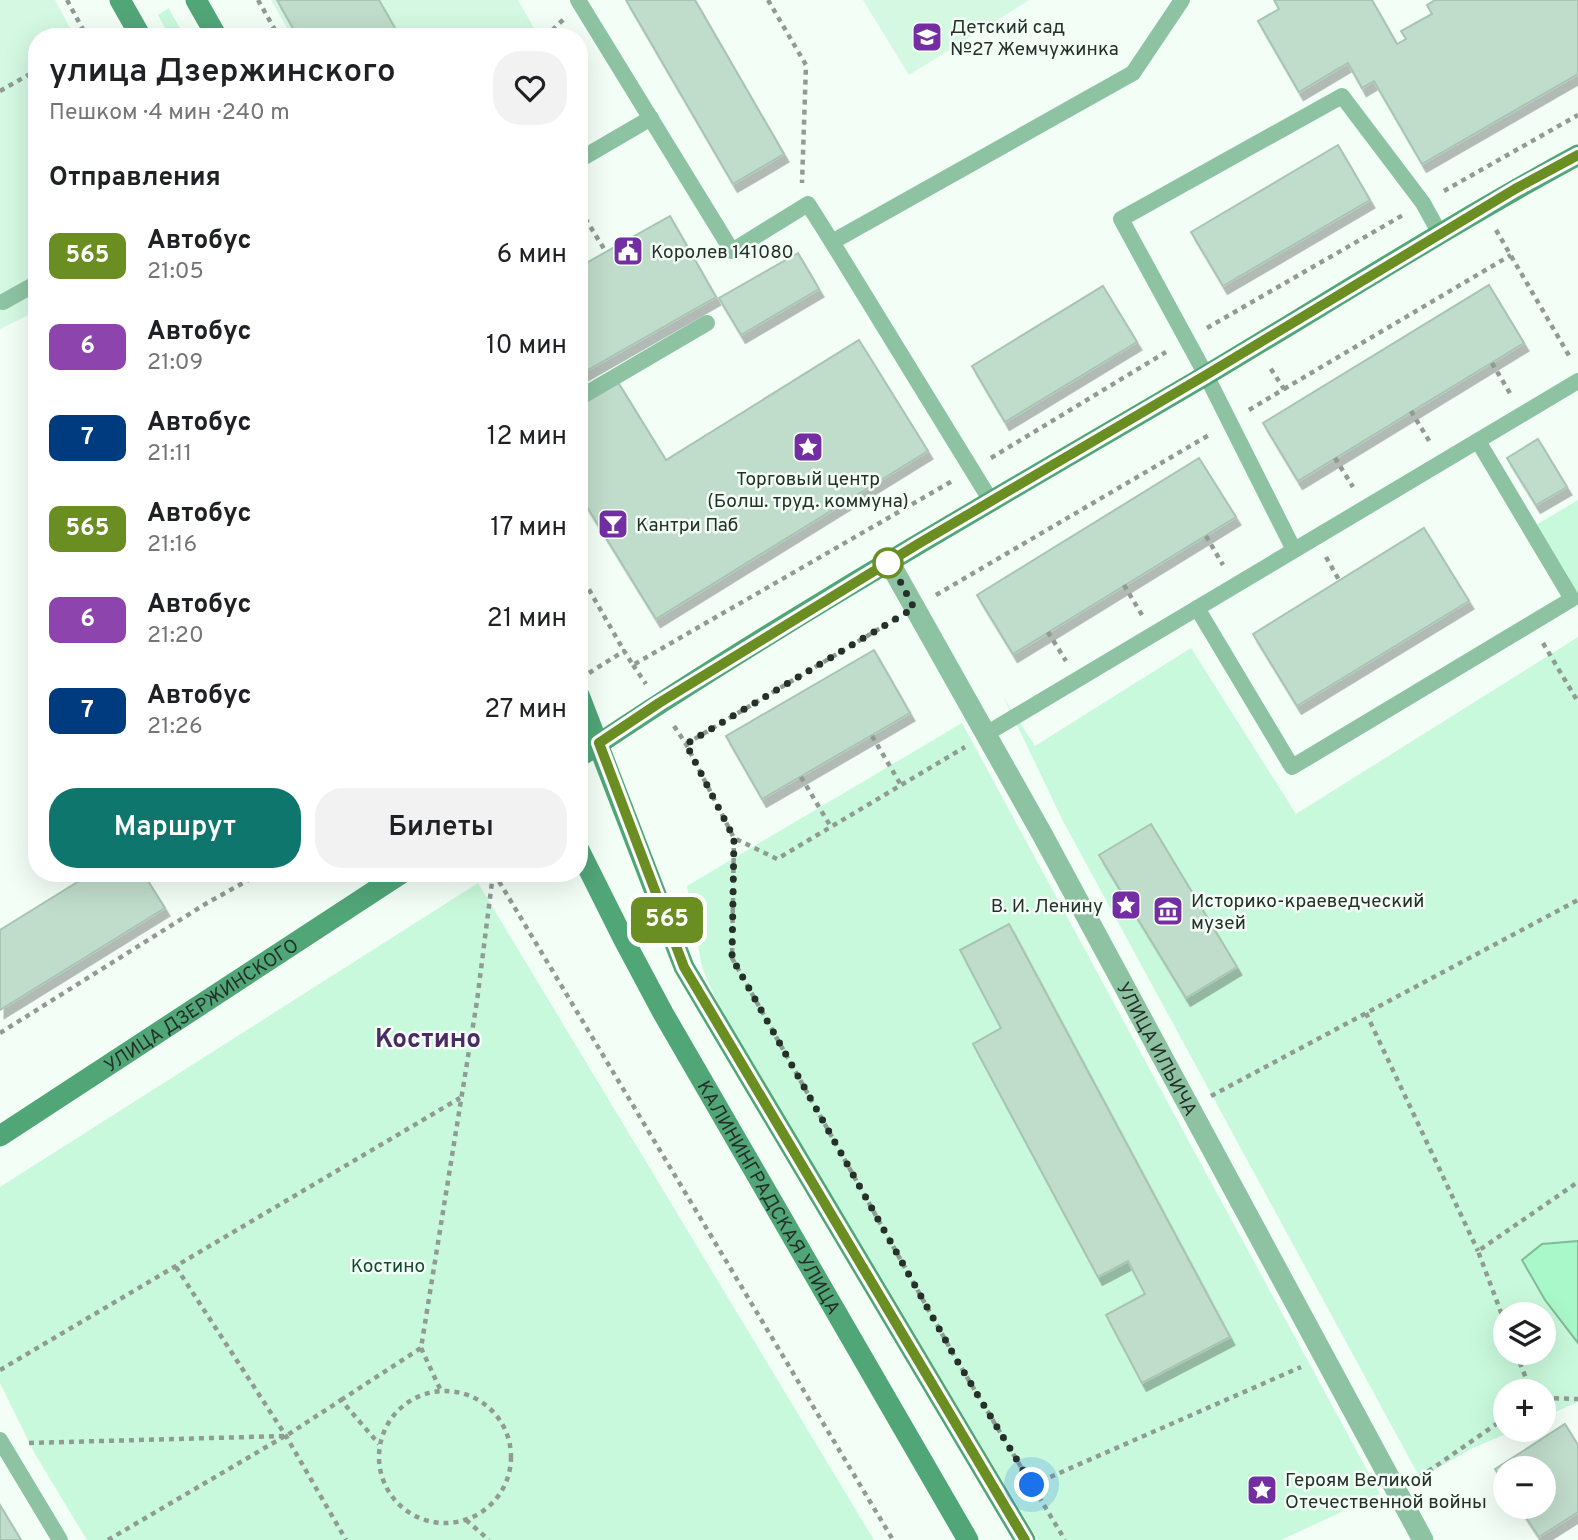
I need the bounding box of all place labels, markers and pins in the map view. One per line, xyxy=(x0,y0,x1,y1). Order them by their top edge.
place label: Детский сад №27 Жемчужинка xyxy=(950,16,1119,62)
school or university icon: Детский сад №27 Жемчужинка xyxy=(910,20,944,54)
public building icon: Королев 141080 xyxy=(611,234,645,268)
place label: Королев 141080 xyxy=(651,241,794,265)
place icon: Торговый центр (Болш. труд. коммуна) xyxy=(791,430,825,464)
place label: Торговый центр (Болш. труд. коммуна) xyxy=(707,468,909,514)
bar icon: Кантри Паб xyxy=(596,507,630,541)
place label: Кантри Паб xyxy=(636,514,738,538)
unlabelled marker xyxy=(873,548,903,578)
place icon: В. И. Ленину xyxy=(1109,888,1143,922)
place label: Историко-краеведческий музей xyxy=(1191,890,1425,936)
museum icon: Историко-краеведческий музей xyxy=(1151,894,1185,928)
place label: В. И. Ленину xyxy=(991,895,1103,919)
place label: Героям Великой Отечественной войны xyxy=(1285,1469,1487,1515)
place icon: Героям Великой Отечественной войны xyxy=(1245,1473,1279,1507)

